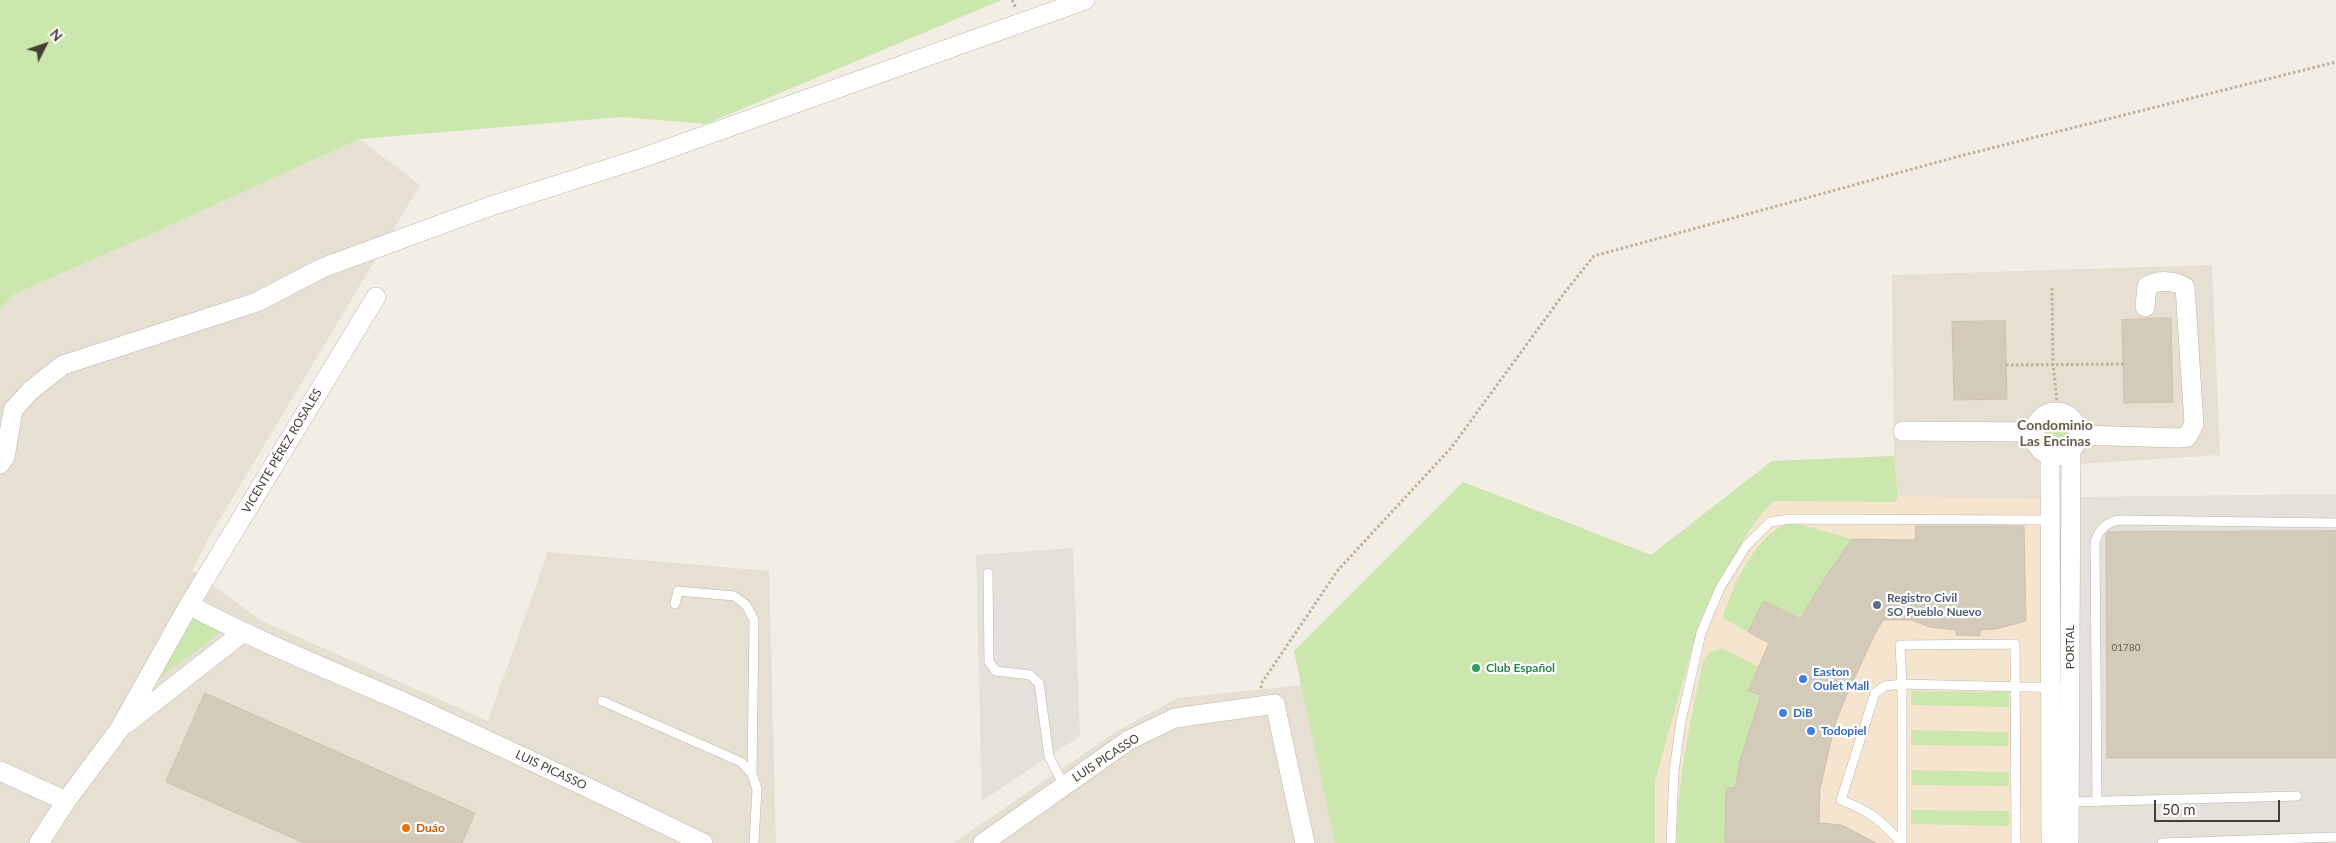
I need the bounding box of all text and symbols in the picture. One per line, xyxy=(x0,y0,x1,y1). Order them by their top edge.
north arrow xyxy=(20,20,70,70)
text: N xyxy=(47,25,67,44)
street label: VICENTE PÉREZ ROSALES xyxy=(239,386,325,516)
district label: Condominio Las Encinas xyxy=(2017,417,2093,450)
place label: Registro Civil SO Pueblo Nuevo xyxy=(1887,591,1982,619)
marker: Registro Civil SO Pueblo Nuevo xyxy=(1871,599,1883,611)
street label: PORTAL xyxy=(2063,625,2077,669)
house number: 01780 xyxy=(2112,642,2140,654)
place label: Club Español xyxy=(1486,661,1555,675)
marker: Club Español xyxy=(1470,662,1482,674)
place label: Easton Oulet Mall xyxy=(1813,665,1869,693)
marker: Easton Oulet Mall xyxy=(1797,673,1809,685)
place label: DiB xyxy=(1793,706,1813,720)
marker: DiB xyxy=(1777,707,1789,719)
place label: Todopiel xyxy=(1821,724,1867,738)
marker: Todopiel xyxy=(1805,725,1817,737)
street label: LUIS PICASSO xyxy=(1070,731,1142,785)
street label: LUIS PICASSO xyxy=(513,747,589,793)
scale bar xyxy=(2156,790,2282,822)
text: 50 m xyxy=(2162,800,2196,818)
place label: Duáo xyxy=(416,821,445,835)
marker: Duáo xyxy=(400,822,412,834)

